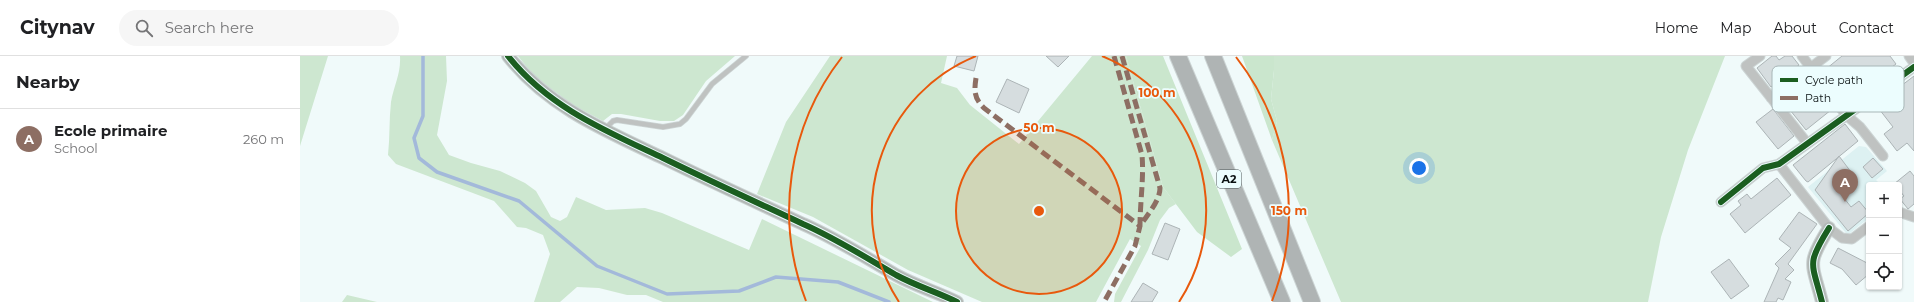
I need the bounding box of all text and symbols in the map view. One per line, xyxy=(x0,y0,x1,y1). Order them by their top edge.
search box xyxy=(119,10,399,46)
text: Citynav xyxy=(20,16,95,39)
icon: search xyxy=(133,17,155,39)
text: Search here xyxy=(165,18,254,37)
text: Home xyxy=(1655,19,1698,37)
text: Map xyxy=(1720,19,1751,37)
text: About xyxy=(1773,19,1817,37)
text: Contact xyxy=(1839,19,1894,37)
legend xyxy=(1772,66,1904,112)
text: Nearby xyxy=(16,72,80,92)
text: Cycle path xyxy=(1805,73,1863,87)
text: 100 m xyxy=(1139,85,1175,100)
text: Path xyxy=(1805,91,1831,105)
text: 50 m xyxy=(1023,120,1055,135)
text: Ecole primaire xyxy=(54,121,167,140)
text: A xyxy=(24,131,34,147)
text: 260 m xyxy=(243,131,284,147)
text: School xyxy=(54,140,98,156)
your location xyxy=(1409,158,1429,178)
pin: A xyxy=(1832,169,1858,202)
road number: A2 xyxy=(1217,170,1241,188)
map controls xyxy=(1866,182,1902,290)
button: + xyxy=(1866,182,1902,218)
text: 150 m xyxy=(1271,203,1307,218)
centre of rings xyxy=(1032,204,1046,218)
button: − xyxy=(1866,218,1902,254)
button: locate xyxy=(1866,254,1902,290)

